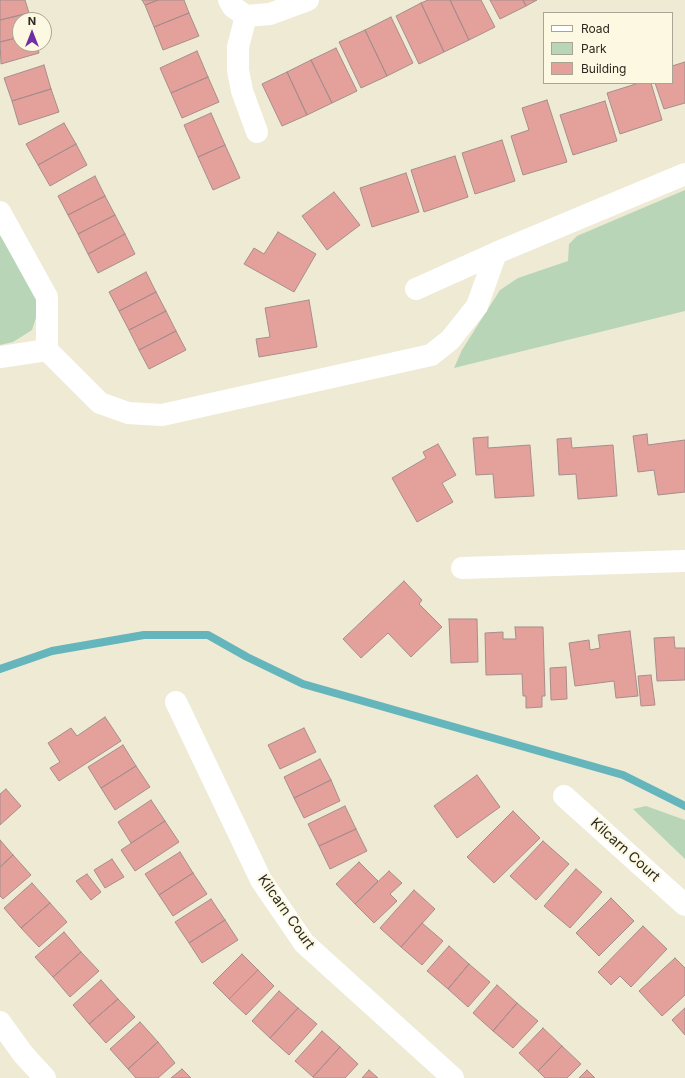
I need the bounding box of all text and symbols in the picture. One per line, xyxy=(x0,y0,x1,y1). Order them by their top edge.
north arrow xyxy=(12,12,52,52)
legend xyxy=(543,12,673,84)
text: N xyxy=(28,14,36,28)
text: Road xyxy=(581,21,610,36)
text: Park xyxy=(581,41,607,56)
text: Building xyxy=(581,61,626,76)
street label: Kilcarn Court xyxy=(587,815,663,885)
street label: Kilcarn Court xyxy=(254,872,318,952)

